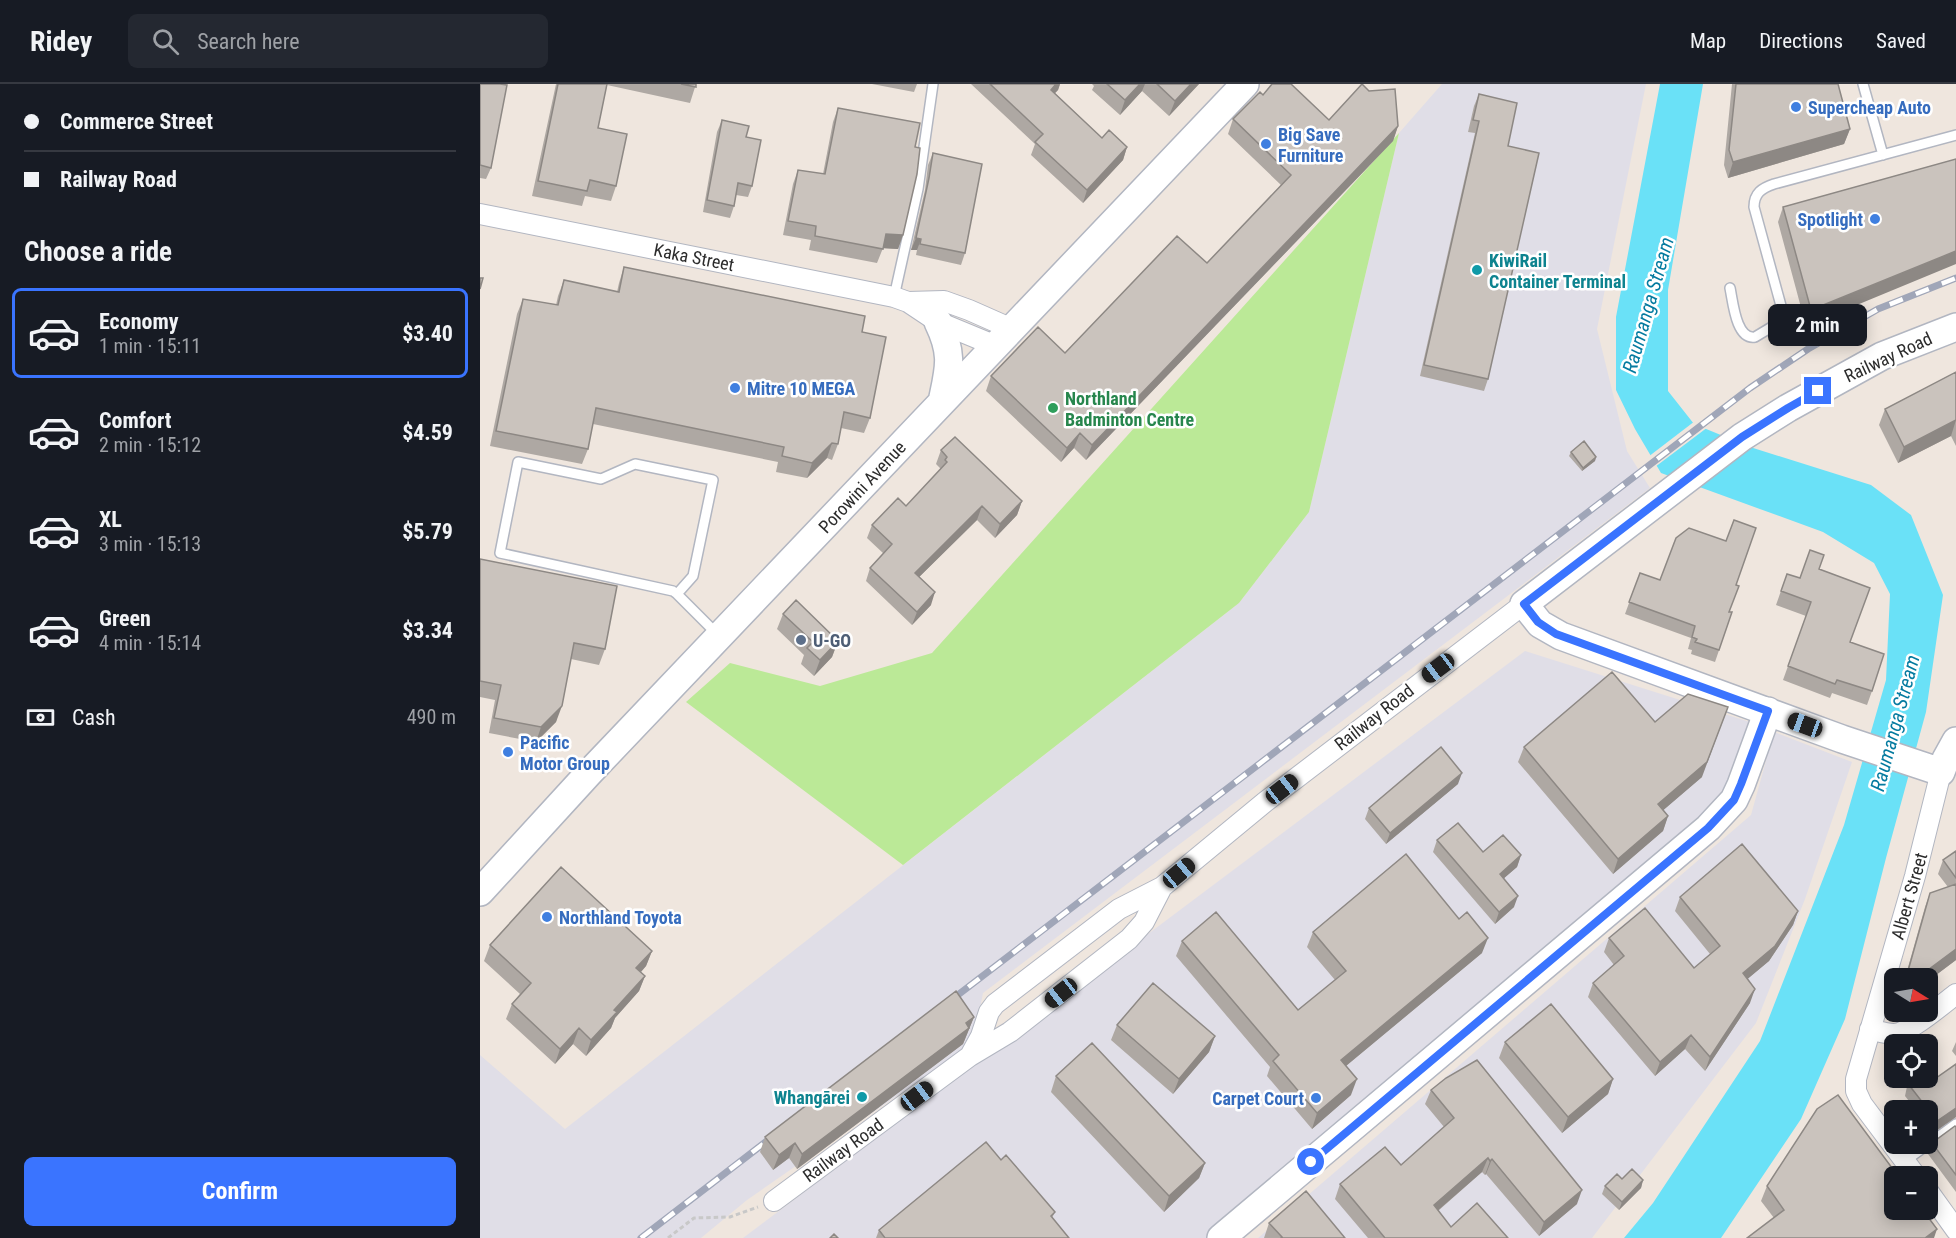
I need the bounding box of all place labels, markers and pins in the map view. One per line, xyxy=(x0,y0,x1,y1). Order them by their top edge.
place label: Supercheap Auto xyxy=(1808,97,1931,118)
marker: Supercheap Auto xyxy=(1789,100,1803,114)
place label: Big Save Furniture xyxy=(1278,124,1344,166)
marker: Big Save Furniture xyxy=(1259,137,1273,151)
place label: Spotlight xyxy=(1797,209,1863,230)
marker: Spotlight xyxy=(1868,212,1882,226)
place label: KiwiRail Container Terminal xyxy=(1489,250,1626,292)
marker: KiwiRail Container Terminal xyxy=(1470,263,1484,277)
place label: Mitre 10 MEGA xyxy=(747,378,856,399)
marker: Mitre 10 MEGA xyxy=(728,381,742,395)
place label: Northland Badminton Centre xyxy=(1065,388,1195,430)
marker: Northland Badminton Centre xyxy=(1046,401,1060,415)
place label: U-GO xyxy=(813,630,851,651)
marker: U-GO xyxy=(794,633,808,647)
place label: Pacific Motor Group xyxy=(520,732,610,774)
marker: Pacific Motor Group xyxy=(501,745,515,759)
place label: Northland Toyota xyxy=(559,907,682,928)
marker: Northland Toyota xyxy=(540,910,554,924)
place label: Whangārei xyxy=(774,1087,850,1108)
place label: Carpet Court xyxy=(1212,1088,1304,1109)
marker: Whangārei xyxy=(855,1090,869,1104)
marker: Carpet Court xyxy=(1309,1091,1323,1105)

